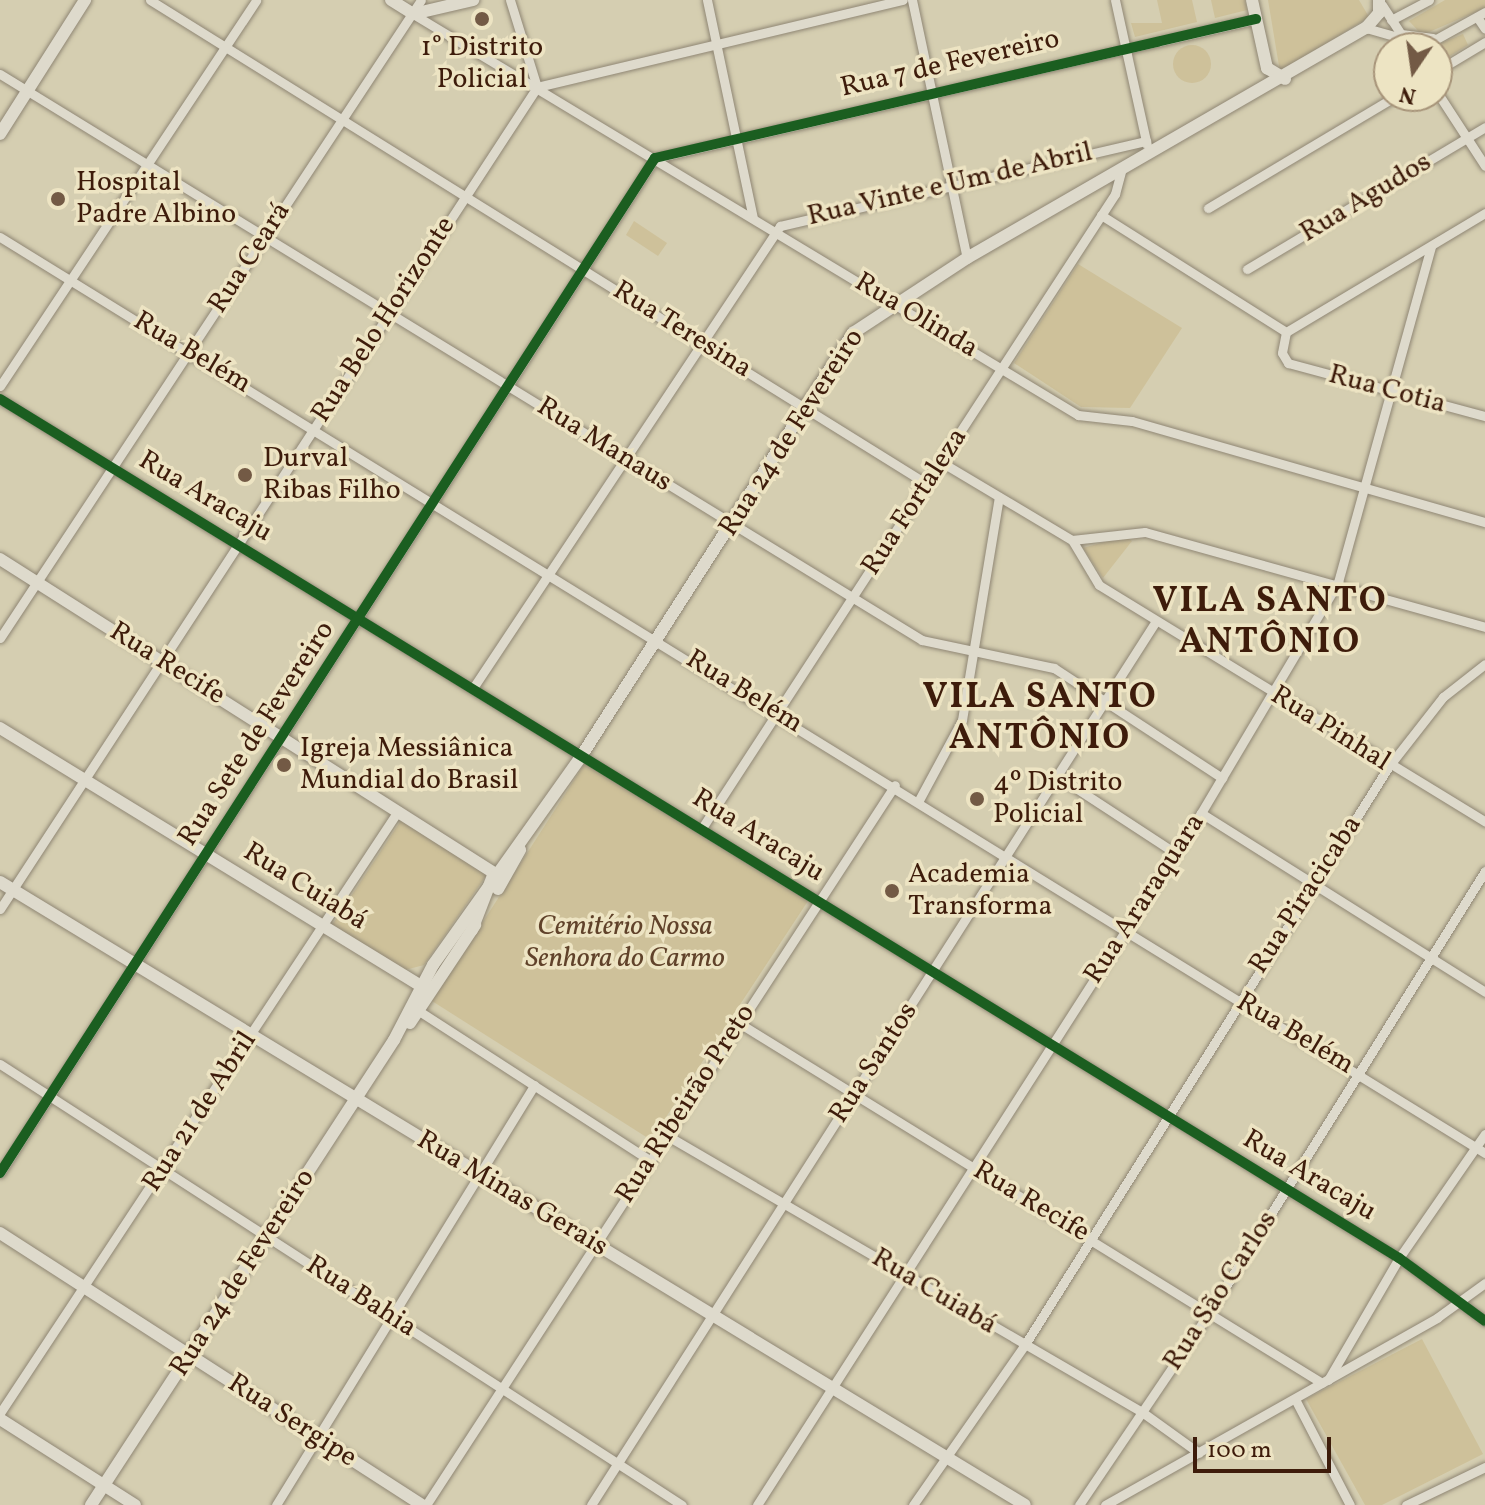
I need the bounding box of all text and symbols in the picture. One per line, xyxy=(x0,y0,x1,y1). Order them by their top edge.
marker: 1° Distrito Policial xyxy=(473,10,491,28)
street label: Rua 7 de Fevereiro xyxy=(837,22,1063,106)
place label: 1° Distrito Policial xyxy=(421,31,543,97)
north arrow xyxy=(1373,32,1453,112)
text: N xyxy=(1397,77,1419,111)
street label: Rua Vinte e Um de Abril xyxy=(804,136,1096,234)
street label: Rua Agudos xyxy=(1294,146,1438,250)
place label: Hospital Padre Albino xyxy=(76,166,236,232)
marker: Hospital Padre Albino xyxy=(47,188,69,210)
street label: Rua Ceará xyxy=(202,196,298,320)
street label: Rua Belo Horizonte xyxy=(305,211,463,429)
street label: Rua Olinda xyxy=(848,266,984,366)
street label: Rua Teresina xyxy=(606,274,758,386)
street label: Rua Belém xyxy=(127,305,257,401)
street label: Rua 24 de Fevereiro xyxy=(712,323,872,543)
street label: Rua Cotia xyxy=(1325,358,1449,422)
street label: Rua Manaus xyxy=(530,390,678,500)
street label: Rua Fortaleza xyxy=(855,422,975,582)
place label: Durval Ribas Filho xyxy=(263,442,401,508)
street label: Rua Aracaju xyxy=(132,444,278,550)
marker: Durval Ribas Filho xyxy=(234,464,256,486)
district label: VILA SANTO ANTÔNIO xyxy=(1152,580,1388,665)
street label: Rua Recife xyxy=(103,615,231,713)
street label: Rua Sete de Fevereiro xyxy=(172,615,342,853)
street label: Rua Belém xyxy=(679,643,809,741)
district label: VILA SANTO ANTÔNIO xyxy=(922,676,1158,761)
street label: Rua Pinhal xyxy=(1264,679,1396,779)
place label: Igreja Messiânica Mundial do Brasil xyxy=(300,732,518,798)
marker: Igreja Messiânica Mundial do Brasil xyxy=(275,756,293,774)
place label: 4º Distrito Policial xyxy=(993,766,1122,832)
street label: Rua Aracaju xyxy=(685,782,831,890)
marker: 4º Distrito Policial xyxy=(968,790,986,808)
street label: Rua Araraquara xyxy=(1077,808,1213,990)
street label: Rua Piracicaba xyxy=(1242,810,1370,980)
street label: Rua Cuiabá xyxy=(237,836,373,938)
place label: Academia Transforma xyxy=(908,858,1053,924)
marker: Academia Transforma xyxy=(883,882,901,900)
park label: Cemitério Nossa Senhora do Carmo xyxy=(525,910,725,976)
street label: Rua Belém xyxy=(1230,986,1360,1082)
street label: Rua Santos xyxy=(823,996,925,1130)
street label: Rua Ribeirão Preto xyxy=(609,998,763,1210)
street label: Rua 21 de Abril xyxy=(136,1026,264,1198)
street label: Rua Aracaju xyxy=(1236,1123,1382,1229)
street label: Rua Minas Gerais xyxy=(410,1124,614,1264)
street label: Rua Recife xyxy=(967,1154,1095,1250)
street label: Rua 24 de Fevereiro xyxy=(163,1163,323,1383)
street label: Rua São Carlos xyxy=(1157,1205,1285,1377)
street label: Rua Cuiabá xyxy=(865,1241,1003,1343)
street label: Rua Bahia xyxy=(299,1249,423,1345)
street label: Rua Sergipe xyxy=(221,1367,363,1475)
scale bar xyxy=(1197,1421,1335,1471)
text: 100 m xyxy=(1207,1434,1272,1468)

